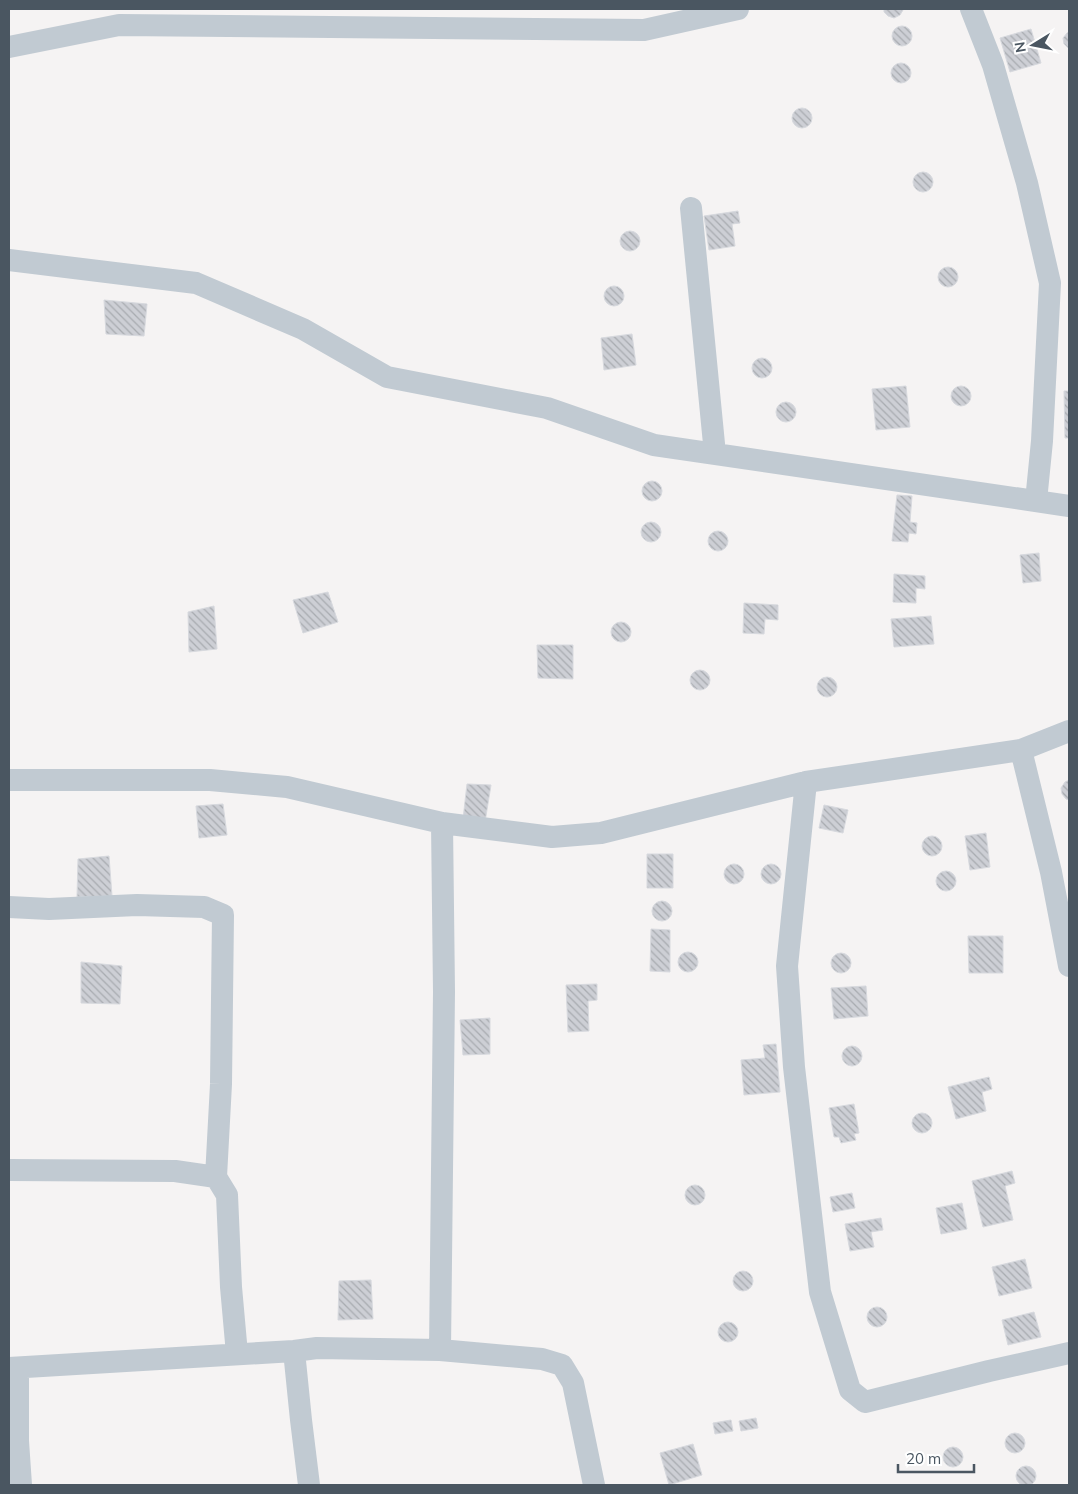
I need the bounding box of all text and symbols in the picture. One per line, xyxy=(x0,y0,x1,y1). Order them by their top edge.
north arrow xyxy=(1008,20,1058,70)
text: N xyxy=(1010,40,1030,54)
scale bar xyxy=(898,1442,974,1474)
text: 20 m xyxy=(906,1449,941,1468)

